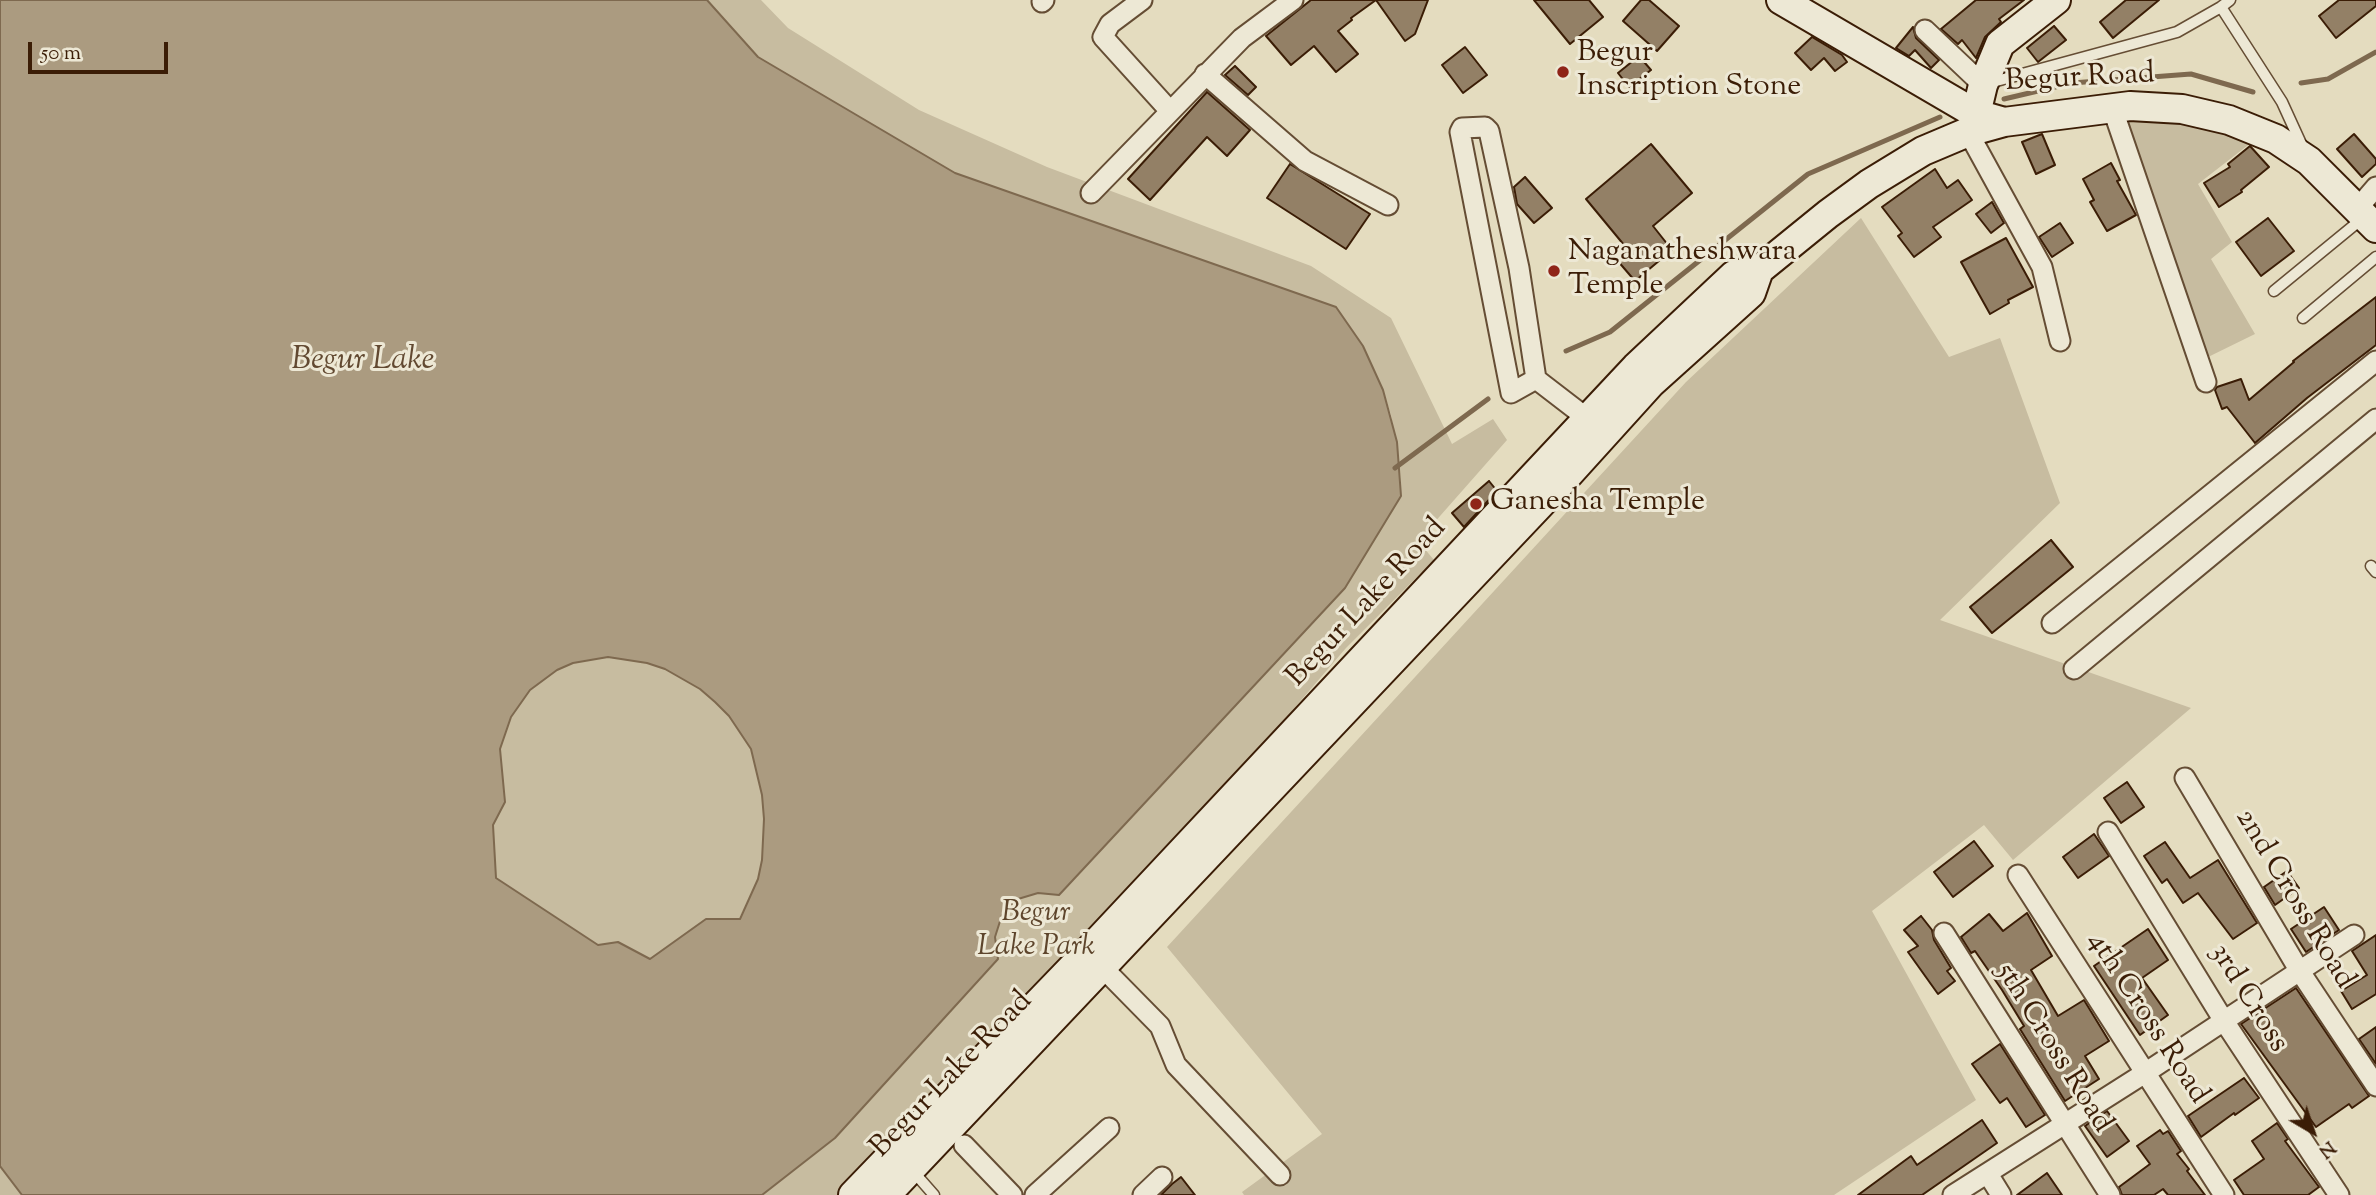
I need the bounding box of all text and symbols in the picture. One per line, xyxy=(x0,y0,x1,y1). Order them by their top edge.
scale bar xyxy=(32,28,172,72)
place label: Begur Inscription Stone xyxy=(1577,37,1801,107)
text: 50 m xyxy=(41,39,81,69)
street label: Begur Road xyxy=(2004,58,2156,102)
marker: Begur Inscription Stone xyxy=(1555,64,1571,80)
place label: Naganatheshwara Temple xyxy=(1568,236,1797,306)
marker: Naganatheshwara Temple xyxy=(1546,263,1562,279)
water label: Begur Lake xyxy=(292,344,434,382)
place label: Ganesha Temple xyxy=(1490,486,1705,522)
marker: Ganesha Temple xyxy=(1468,496,1484,512)
street label: Begur Lake Road xyxy=(1281,512,1455,696)
street label: 2nd Cross Road xyxy=(2225,803,2361,997)
park label: Begur Lake Park xyxy=(977,897,1095,968)
street label: 4th Cross Road xyxy=(2077,926,2215,1112)
street label: 3rd Cross xyxy=(2200,938,2294,1060)
street label: 5th Cross Road xyxy=(1986,957,2118,1141)
street label: Begur Lake Road xyxy=(864,985,1042,1167)
north arrow xyxy=(2278,1097,2348,1167)
text: N xyxy=(2312,1133,2341,1164)

